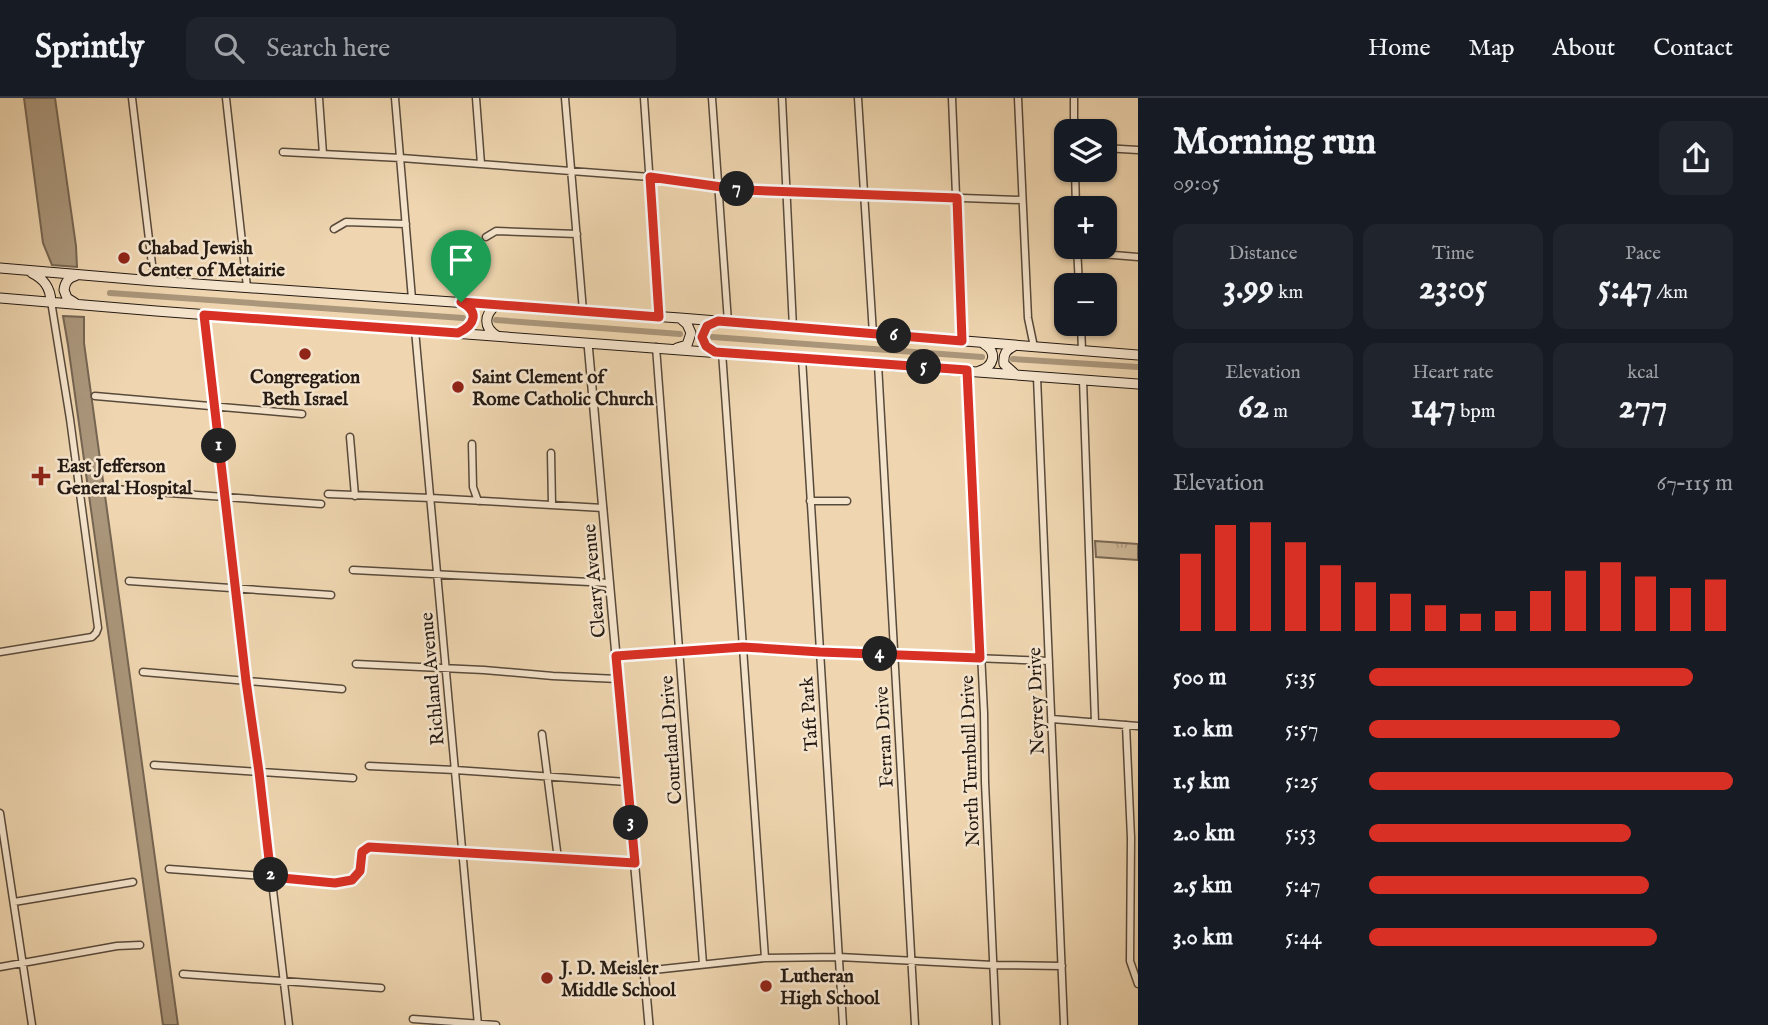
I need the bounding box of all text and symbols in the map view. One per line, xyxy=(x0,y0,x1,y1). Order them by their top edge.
search box xyxy=(186,17,676,80)
text: Sprintly xyxy=(35,27,144,69)
icon: search xyxy=(210,29,248,67)
text: Search here xyxy=(266,32,390,65)
text: Home xyxy=(1368,33,1431,64)
text: Map xyxy=(1469,33,1515,64)
text: About xyxy=(1553,33,1615,64)
text: Contact xyxy=(1653,33,1733,64)
map controls xyxy=(1054,119,1117,336)
button: layers xyxy=(1054,119,1117,182)
text: Morning run xyxy=(1173,119,1376,167)
button: share xyxy=(1659,121,1733,195)
text: 09:05 xyxy=(1173,169,1220,198)
pin: 7 xyxy=(720,172,754,206)
text: 7 xyxy=(732,176,741,200)
button: + xyxy=(1054,196,1117,259)
pin xyxy=(431,230,491,302)
place label: Chabad Jewish Center of Metairie xyxy=(138,237,285,283)
icon: arrive xyxy=(442,241,480,279)
text: Distance xyxy=(1229,242,1297,266)
text: Time xyxy=(1432,242,1474,266)
text: Pace xyxy=(1625,242,1661,266)
marker: Chabad Jewish Center of Metairie xyxy=(116,250,132,266)
text: 3.99 xyxy=(1223,266,1274,311)
text: 23:05 xyxy=(1419,266,1487,311)
text: 5:47 xyxy=(1598,266,1652,311)
button: − xyxy=(1054,273,1117,336)
text: km xyxy=(1274,281,1303,305)
text: /km xyxy=(1652,281,1688,305)
pin: 6 xyxy=(876,318,912,354)
text: 6 xyxy=(889,323,898,347)
marker: Congregation Beth Israel xyxy=(297,346,313,362)
pin: 5 xyxy=(906,350,942,384)
text: 5 xyxy=(920,354,927,378)
text: Elevation xyxy=(1225,361,1301,385)
text: Heart rate xyxy=(1412,361,1494,385)
text: kcal xyxy=(1627,361,1659,385)
place label: Congregation Beth Israel xyxy=(250,366,360,412)
place label: Saint Clement of Rome Catholic Church xyxy=(472,366,655,412)
marker: Saint Clement of Rome Catholic Church xyxy=(450,379,466,395)
text: 62 xyxy=(1238,385,1269,430)
text: 147 xyxy=(1411,385,1456,430)
text: 277 xyxy=(1619,385,1667,430)
text: m xyxy=(1269,400,1288,424)
text: bpm xyxy=(1456,400,1495,424)
pin: 1 xyxy=(202,428,236,464)
text: 1 xyxy=(215,433,222,457)
place label: East Jefferson General Hospital xyxy=(57,455,193,501)
marker: East Jefferson General Hospital xyxy=(31,466,51,486)
text: Elevation xyxy=(1173,469,1264,498)
text: 67–115 m xyxy=(1657,469,1733,498)
street label: Cleary Avenue xyxy=(578,523,612,639)
street label: Richland Avenue xyxy=(415,611,451,746)
pin: 4 xyxy=(862,636,898,672)
text: 4 xyxy=(875,641,884,665)
street label: Neyrey Drive xyxy=(1023,647,1051,755)
text: 500 m xyxy=(1173,663,1227,692)
text: 5:35 xyxy=(1285,663,1316,692)
street label: Courtland Drive xyxy=(655,674,688,805)
street label: North Turnbull Drive xyxy=(956,674,986,847)
street label: Taft Park xyxy=(795,675,825,752)
street label: Ferran Drive xyxy=(870,685,900,788)
text: 1.0 km xyxy=(1173,715,1233,744)
text: 5:57 xyxy=(1285,715,1319,744)
text: 1.5 km xyxy=(1173,767,1230,796)
text: 5:25 xyxy=(1285,767,1318,796)
pin: 3 xyxy=(614,806,648,840)
text: 3 xyxy=(627,810,634,834)
text: 2.0 km xyxy=(1173,819,1235,848)
text: 5:53 xyxy=(1285,819,1316,848)
pin: 2 xyxy=(254,858,288,892)
text: 2 xyxy=(266,862,275,886)
text: 2.5 km xyxy=(1173,871,1232,900)
text: 5:47 xyxy=(1285,871,1321,900)
text: 3.0 km xyxy=(1173,923,1233,952)
text: 5:44 xyxy=(1285,923,1322,952)
place label: J. D. Meisler Middle School xyxy=(558,957,676,1003)
place label: Lutheran High School xyxy=(780,965,880,1011)
marker: J. D. Meisler Middle School xyxy=(539,970,555,986)
marker: Lutheran High School xyxy=(758,978,774,994)

